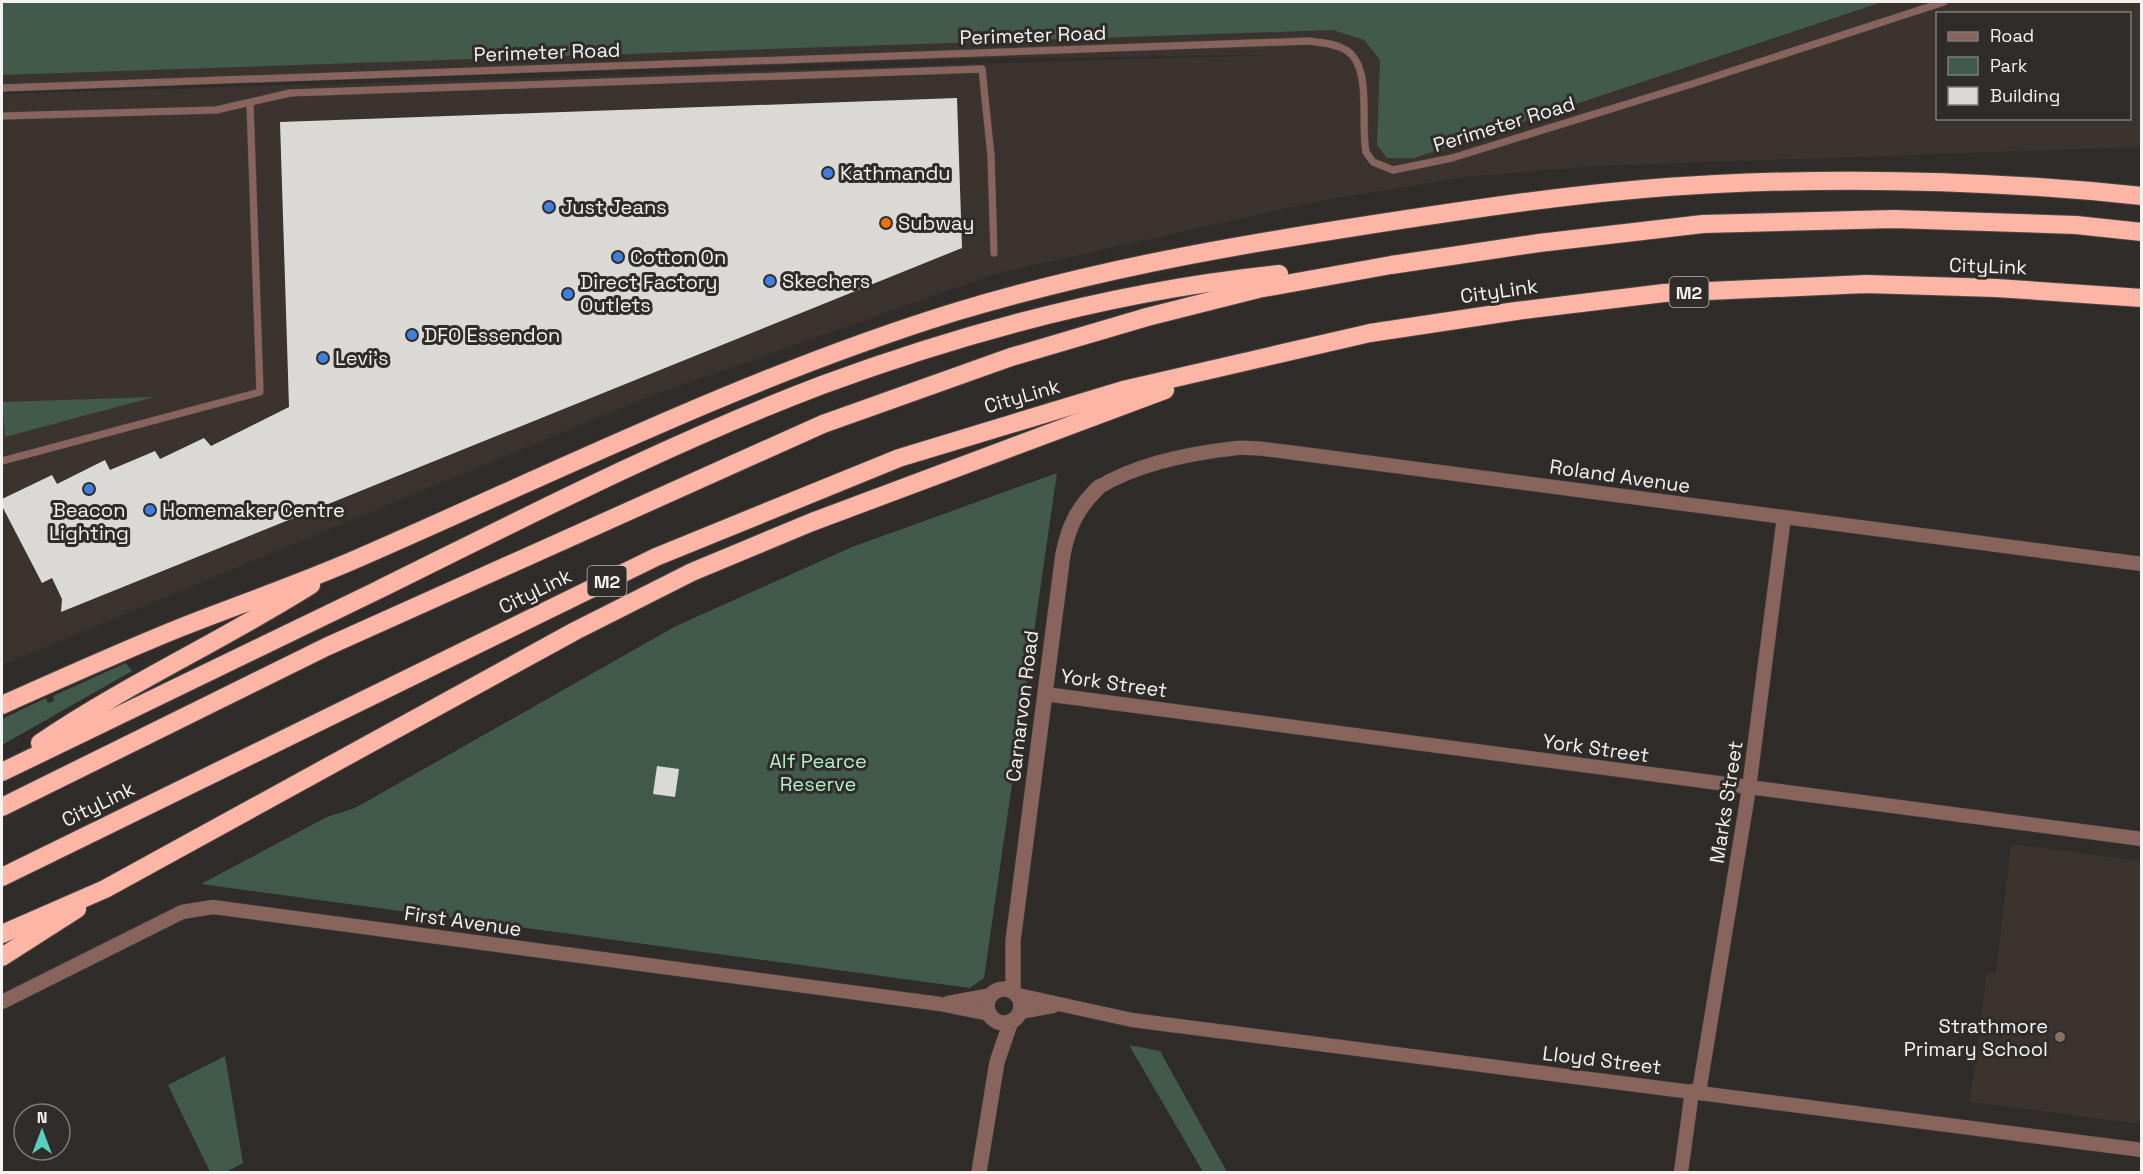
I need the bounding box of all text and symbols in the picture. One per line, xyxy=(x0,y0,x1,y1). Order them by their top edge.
legend xyxy=(1936,12,2131,120)
street label: Perimeter Road xyxy=(959,19,1107,51)
text: Road xyxy=(1990,24,2034,47)
street label: Perimeter Road xyxy=(473,36,621,68)
text: Park xyxy=(1990,54,2028,77)
text: Building xyxy=(1990,84,2060,107)
street label: Perimeter Road xyxy=(1430,90,1578,158)
place label: Kathmandu xyxy=(840,160,951,186)
marker: Kathmandu xyxy=(821,166,835,180)
place label: Just Jeans xyxy=(561,194,667,220)
marker: Just Jeans xyxy=(542,200,556,214)
place label: Subway xyxy=(898,210,975,236)
marker: Subway xyxy=(879,216,893,230)
place label: Cotton On xyxy=(630,244,726,270)
marker: Cotton On xyxy=(611,250,625,264)
street label: CityLink xyxy=(1949,252,2028,280)
place label: Skechers xyxy=(782,268,870,294)
place label: Direct Factory Outlets xyxy=(580,269,718,318)
street label: CityLink xyxy=(1459,273,1540,309)
marker: Skechers xyxy=(763,274,777,288)
road number: M2 xyxy=(1670,277,1708,307)
marker: Direct Factory Outlets xyxy=(561,287,575,301)
place label: DFO Essendon xyxy=(424,322,560,348)
marker: DFO Essendon xyxy=(405,328,419,342)
place label: Levi's xyxy=(335,345,388,371)
marker: Levi's xyxy=(316,351,330,365)
street label: CityLink xyxy=(981,373,1063,419)
street label: Roland Avenue xyxy=(1548,453,1692,499)
marker: Beacon Lighting xyxy=(82,482,96,496)
place label: Beacon Lighting xyxy=(49,497,129,546)
place label: Homemaker Centre xyxy=(162,497,345,523)
marker: Homemaker Centre xyxy=(143,503,157,517)
street label: CityLink xyxy=(494,562,576,620)
road number: M2 xyxy=(588,566,626,596)
street label: Carnarvon Road xyxy=(1000,629,1044,783)
street label: York Street xyxy=(1059,663,1169,703)
street label: York Street xyxy=(1541,728,1651,768)
street label: Marks Street xyxy=(1703,739,1749,865)
park label: Alf Pearce Reserve xyxy=(769,748,867,797)
street label: CityLink xyxy=(57,775,139,833)
street label: First Avenue xyxy=(403,900,523,942)
place label: Strathmore Primary School xyxy=(1904,1013,2048,1062)
marker: Strathmore Primary School xyxy=(2053,1030,2067,1044)
street label: Lloyd Street xyxy=(1541,1040,1663,1080)
north arrow xyxy=(12,1102,72,1162)
text: N xyxy=(37,1107,47,1128)

